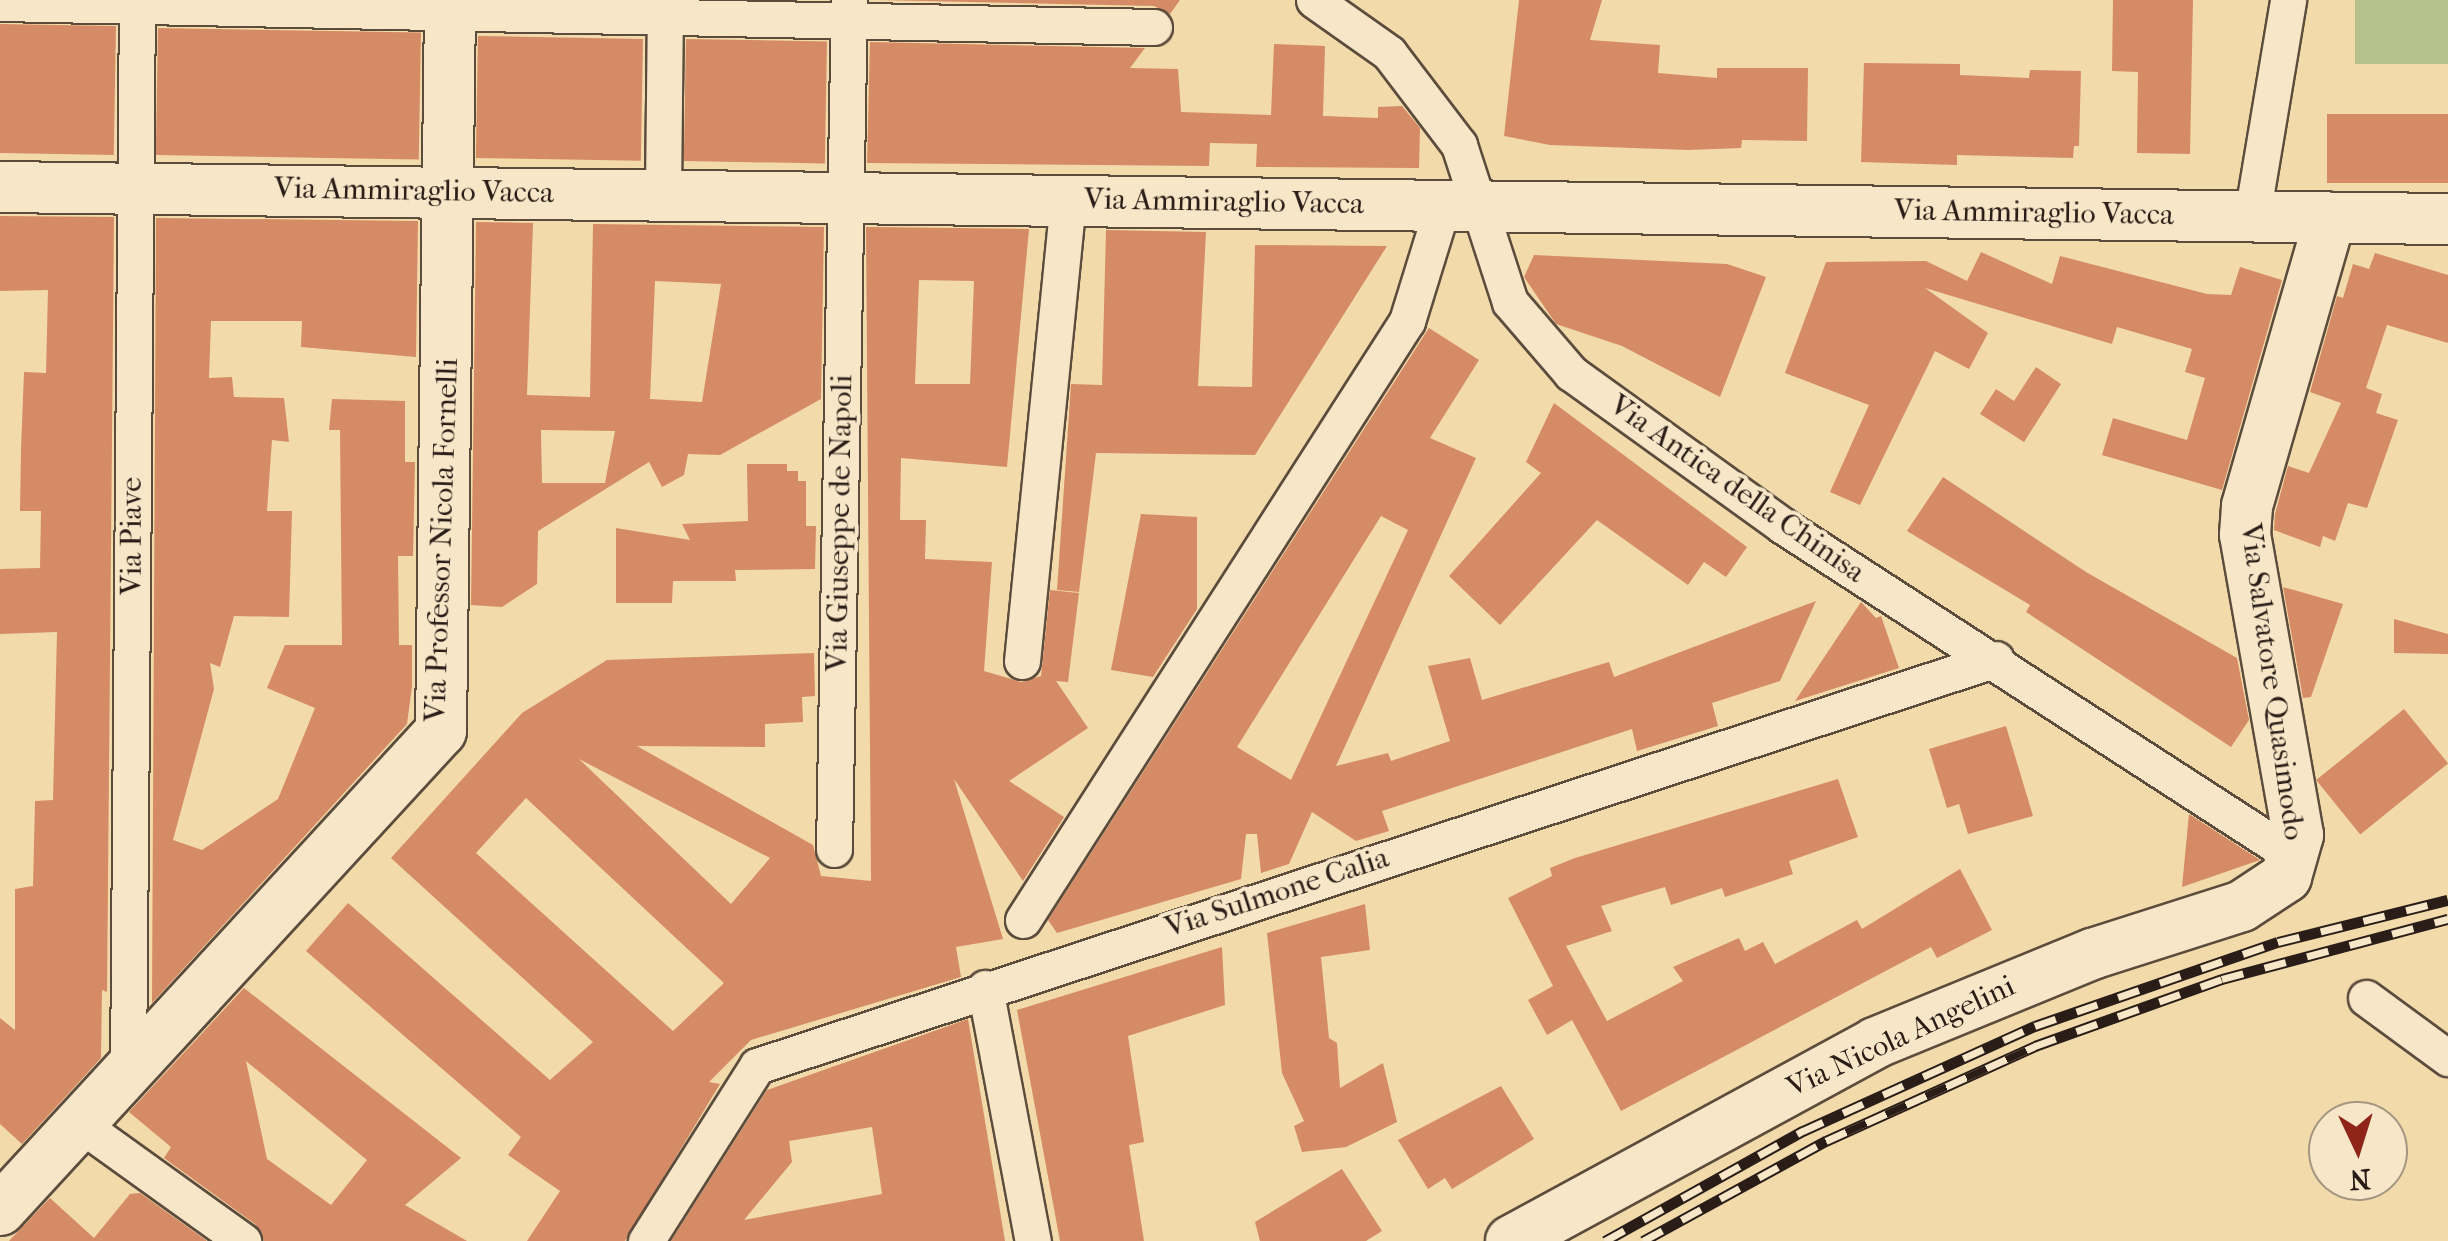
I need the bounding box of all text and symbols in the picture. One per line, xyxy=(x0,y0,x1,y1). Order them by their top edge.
street label: Via Ammiraglio Vacca xyxy=(274,171,554,211)
street label: Via Ammiraglio Vacca xyxy=(1084,182,1364,222)
street label: Via Ammiraglio Vacca xyxy=(1894,193,2174,233)
street label: Via Professor Nicola Fornelli xyxy=(418,357,466,723)
street label: Via Giuseppe de Napoli xyxy=(819,374,861,672)
street label: Via Antica della Chinisa xyxy=(1602,387,1872,591)
street label: Via Piave xyxy=(114,477,150,595)
street label: Via Salvatore Quasimodo xyxy=(2232,521,2312,843)
street label: Via Sulmone Calia xyxy=(1161,840,1393,946)
street label: Via Nicola Angelini xyxy=(1781,968,2021,1106)
north arrow xyxy=(2308,1101,2408,1201)
text: N xyxy=(2348,1162,2372,1197)

